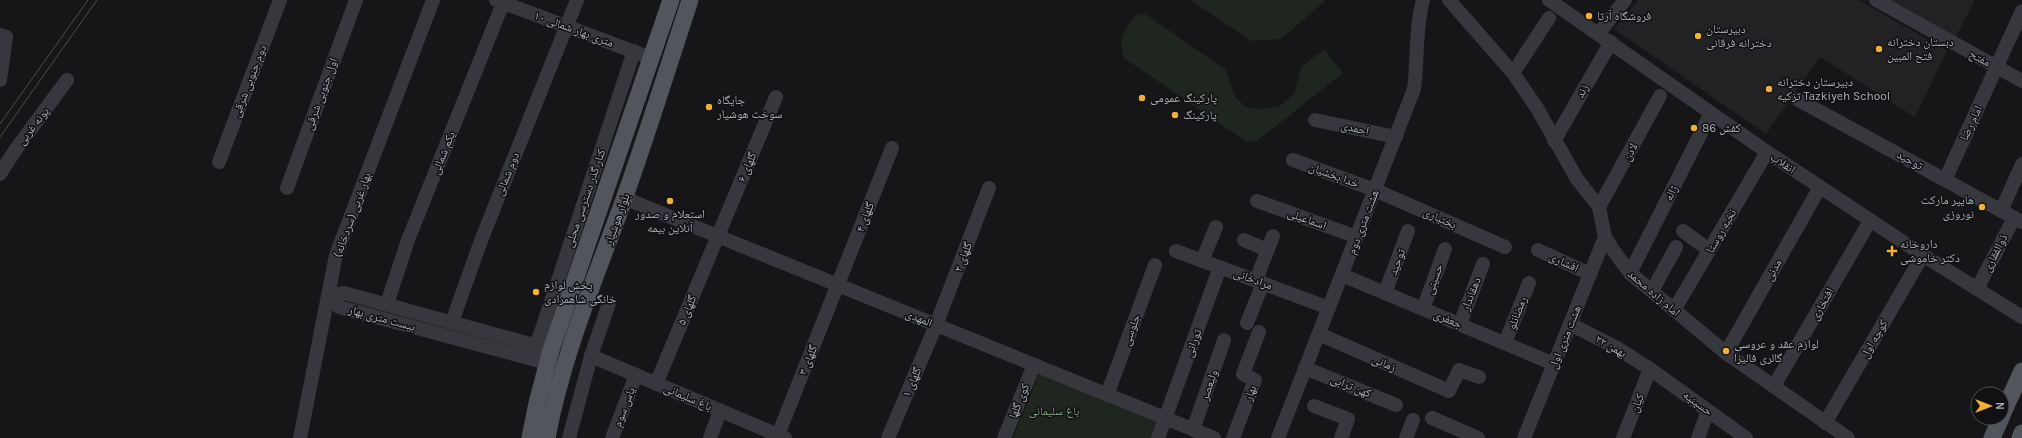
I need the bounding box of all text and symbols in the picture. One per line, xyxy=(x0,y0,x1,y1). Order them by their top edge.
street label: ۱۰ متری بهار شمالی xyxy=(532,8,616,50)
place label: فروشگاه آرتا xyxy=(1597,9,1651,23)
marker: فروشگاه آرتا xyxy=(1584,11,1594,21)
place label: دبیرستان دخترانه فرقانی xyxy=(1706,22,1772,50)
marker: دبیرستان دخترانه فرقانی xyxy=(1693,31,1703,41)
place label: دبستان دخترانه فتح المبین xyxy=(1887,35,1954,63)
street label: دوم جنوبی شرقی xyxy=(229,43,270,120)
marker: دبستان دخترانه فتح المبین xyxy=(1874,44,1884,54)
street label: مفتح xyxy=(1967,46,1993,70)
street label: اول جنوبی شرقی xyxy=(301,56,341,132)
place label: دبیرستان دخترانه تزكيه Tazkiyeh School xyxy=(1777,75,1890,103)
street label: زند xyxy=(1573,81,1592,100)
marker: دبیرستان دخترانه تزكيه Tazkiyeh School xyxy=(1764,84,1774,94)
place label: پارکینگ عمومی xyxy=(1150,91,1218,105)
place label: جایگاه سوخت هوشیار xyxy=(716,93,782,121)
marker: پارکینگ عمومی xyxy=(1137,93,1147,103)
marker: جایگاه سوخت هوشیار xyxy=(704,102,714,112)
street label: امام رضا xyxy=(1957,103,1986,143)
street label: پونه غربی xyxy=(14,104,53,148)
place label: پارکینگ xyxy=(1183,108,1217,122)
marker: پارکینگ xyxy=(1170,110,1180,120)
street label: احمدی xyxy=(1340,118,1371,138)
place label: کفش 86 xyxy=(1702,121,1741,135)
marker: کفش 86 xyxy=(1689,123,1699,133)
street label: یکم شمالی xyxy=(428,129,459,177)
street label: لادن xyxy=(1620,141,1640,163)
street label: کنار گذر دسترسی محلی xyxy=(562,147,608,249)
street label: توحید xyxy=(1895,147,1926,173)
street label: دوم شمالی xyxy=(492,150,523,198)
street label: گلهای ۶ xyxy=(734,150,760,184)
street label: انقلاب xyxy=(1768,150,1798,177)
street label: خدا بخشیان xyxy=(1307,159,1361,191)
street label: بهار غربی (سردخانه) xyxy=(330,171,374,259)
street label: ژاله xyxy=(1661,183,1681,203)
street label: هشت متری دوم xyxy=(1344,188,1383,257)
street label: بلوار هوشیار xyxy=(601,191,633,248)
place label: هایپر مارکت نوروزی xyxy=(1921,193,1974,221)
marker: استعلام و صدور آنلاین بیمه xyxy=(665,196,675,206)
street label: گلهای ۴ xyxy=(853,200,877,234)
marker: هایپر مارکت نوروزی xyxy=(1977,202,1987,212)
street label: بختیاری xyxy=(1421,204,1459,232)
street label: اسماعیلی xyxy=(1286,206,1328,233)
street label: نخبه روستا xyxy=(1703,206,1740,256)
place label: استعلام و صدور آنلاین بیمه xyxy=(634,207,705,235)
street label: ذوالفقاری xyxy=(1980,232,2010,274)
place label: داروخانه دکتر خاموشی xyxy=(1900,237,1960,265)
street label: گلهای ۲ xyxy=(951,240,975,274)
street label: توحید xyxy=(1386,246,1409,277)
marker: داروخانه دکتر خاموشی xyxy=(1887,246,1897,256)
street label: افشاری xyxy=(1547,249,1581,275)
street label: مدنی xyxy=(1761,257,1785,283)
street label: حسینی xyxy=(1422,261,1446,296)
street label: مرادخانی xyxy=(1232,266,1274,292)
street label: امام زاده محمد xyxy=(1624,267,1683,320)
street label: دهقاندار xyxy=(1458,275,1484,314)
place label: پخش لوازم خانگی شاهمرادی xyxy=(544,278,617,306)
street label: افتخاری xyxy=(1807,285,1837,323)
marker: پخش لوازم خانگی شاهمرادی xyxy=(531,287,541,297)
street label: گلهای ۵ xyxy=(674,293,700,327)
street label: رمضانلو xyxy=(1504,294,1530,332)
street label: بیست متری بهار xyxy=(346,302,417,334)
street label: هشت متری اول xyxy=(1546,303,1584,371)
street label: المهدی xyxy=(903,306,935,330)
street label: جعفری xyxy=(1432,307,1465,331)
street label: جلوسی xyxy=(1119,312,1143,348)
street label: کوچه اول xyxy=(1857,317,1891,361)
street label: تورانی xyxy=(1182,327,1205,359)
street label: ۲۲ بهمن xyxy=(1593,332,1629,361)
place label: لوازم عقد و عروسی گالری فالیزا xyxy=(1734,337,1819,365)
street label: گلهای ۳ xyxy=(796,343,820,377)
marker: لوازم عقد و عروسی گالری فالیزا xyxy=(1721,346,1731,356)
street label: زمانی xyxy=(1370,352,1398,374)
street label: گلهای ۱ xyxy=(899,365,925,399)
street label: ولیعصر xyxy=(1197,368,1221,403)
street label: کهن ترابی xyxy=(1328,371,1373,401)
street label: باغ سلیمانی xyxy=(661,381,714,414)
street label: کوی گلها xyxy=(1006,381,1032,420)
street label: بهار xyxy=(1240,383,1260,404)
street label: یاس سوم xyxy=(610,385,639,429)
north arrow xyxy=(1970,386,2010,426)
street label: حسینیه xyxy=(1680,388,1716,419)
street label: کیان xyxy=(1627,391,1647,415)
text: N xyxy=(1993,402,2006,410)
park label: باغ سلیمانی xyxy=(1028,404,1080,419)

